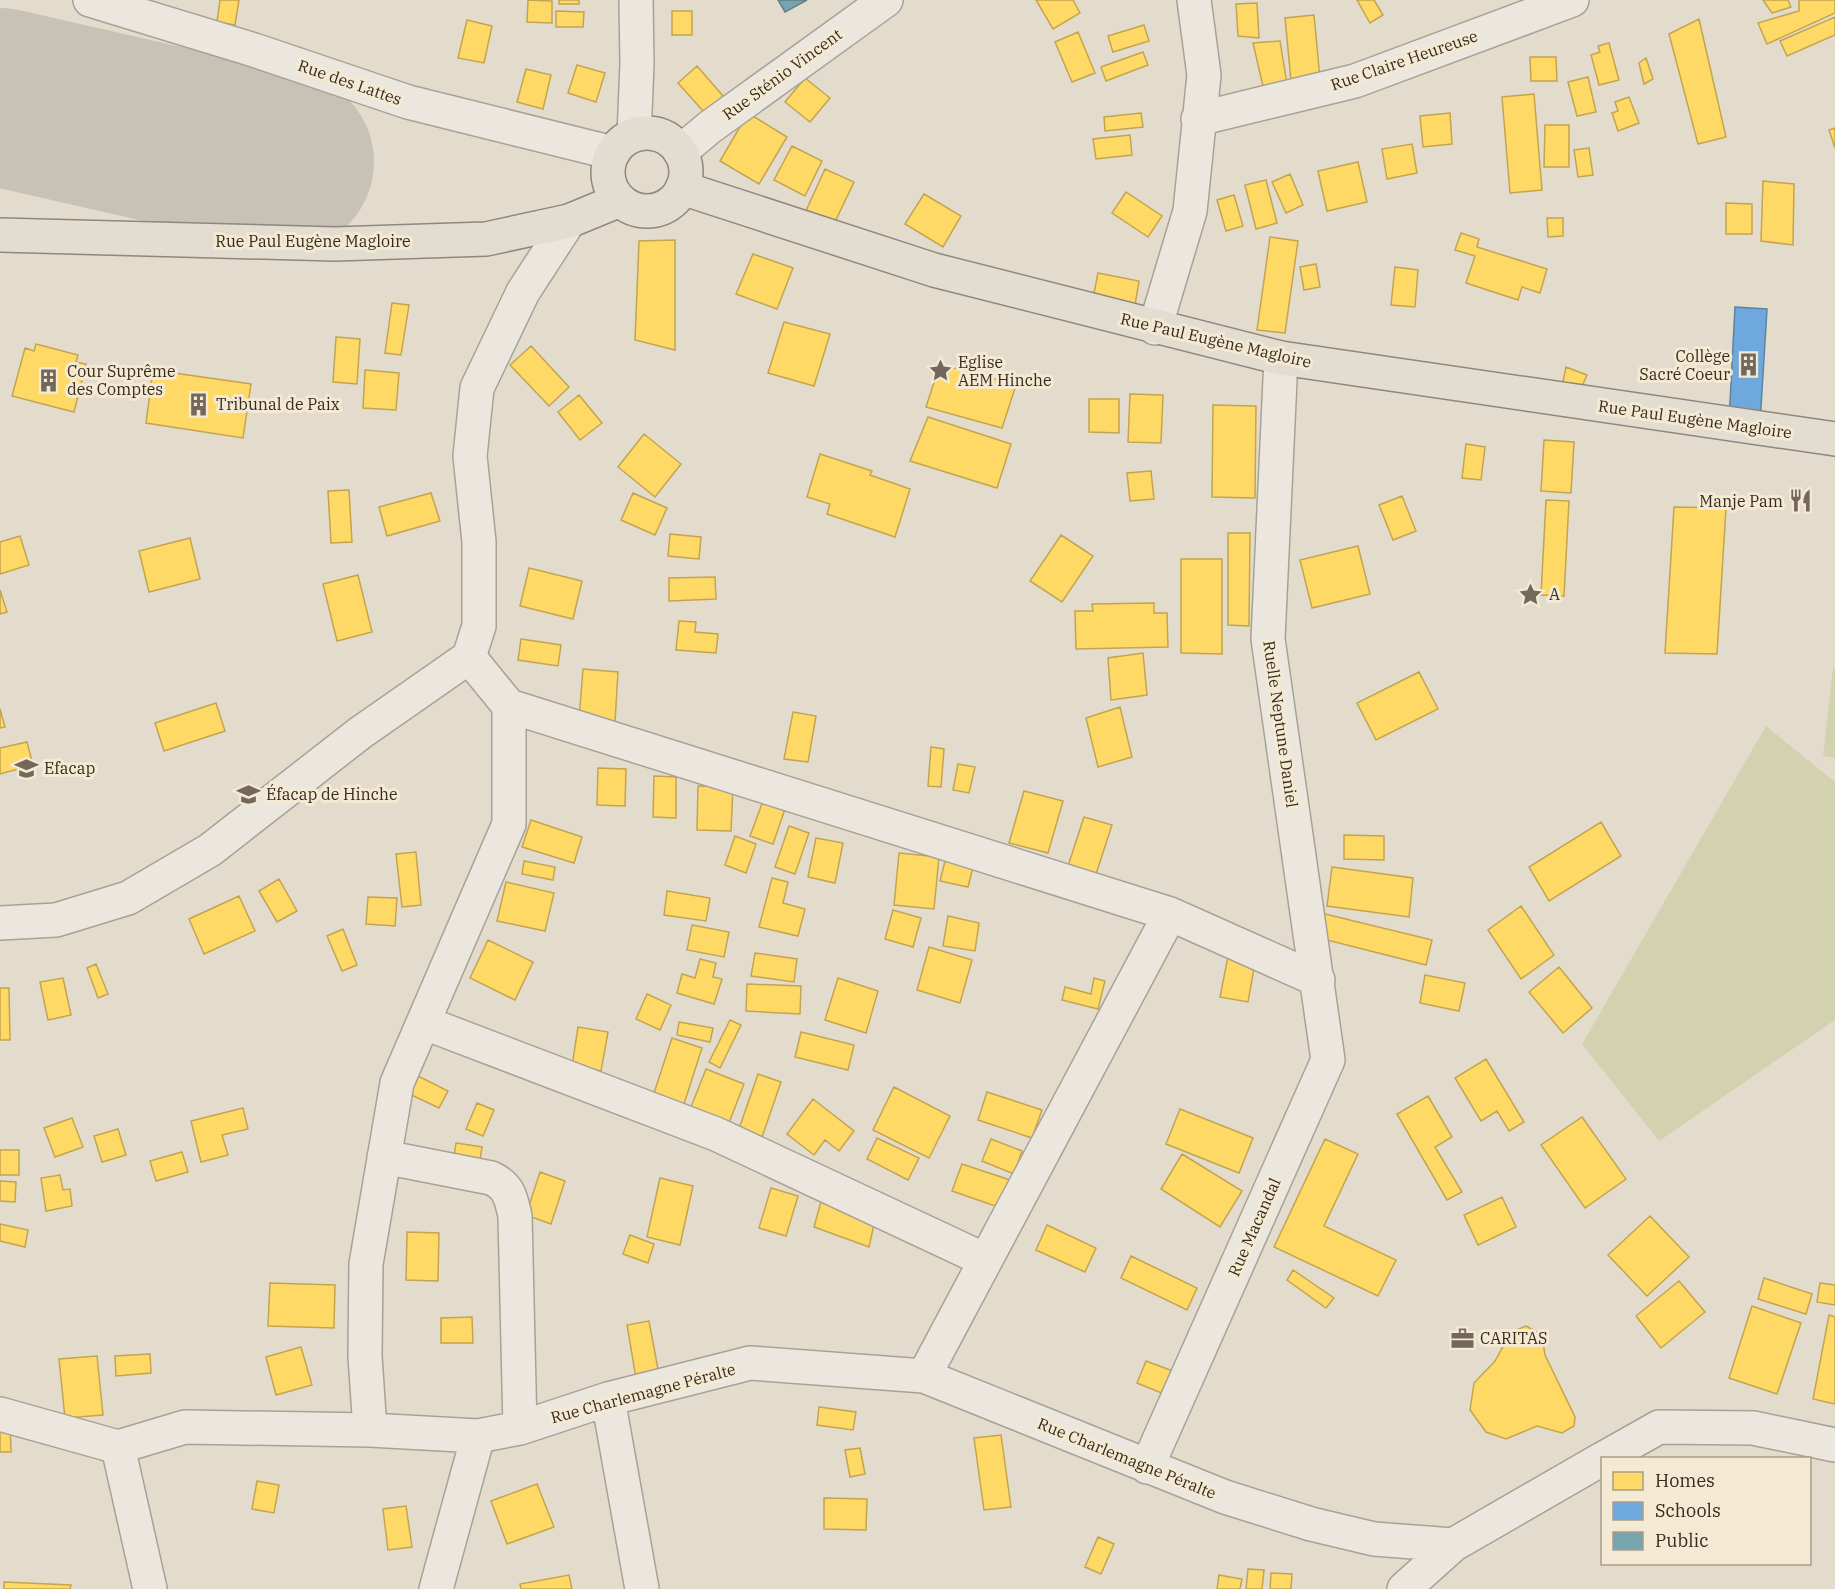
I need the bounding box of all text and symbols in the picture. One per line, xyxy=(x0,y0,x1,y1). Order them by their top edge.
street label: Rue Sténio Vincent xyxy=(718,24,846,124)
street label: Rue Claire Heureuse xyxy=(1328,25,1480,95)
street label: Rue des Lattes xyxy=(296,55,404,109)
street label: Rue Paul Eugène Magloire xyxy=(215,231,411,251)
street label: Rue Paul Eugène Magloire xyxy=(1119,308,1313,372)
place label: Collège Sacré Coeur xyxy=(1639,346,1730,384)
place label: Eglise AEM Hinche xyxy=(958,352,1052,390)
building icon: Collège Sacré Coeur xyxy=(1735,352,1761,378)
place icon: Eglise AEM Hinche xyxy=(927,358,953,384)
place label: Cour Suprême des Comptes xyxy=(67,361,176,399)
building icon: Cour Suprême des Comptes xyxy=(36,367,62,393)
building icon: Tribunal de Paix xyxy=(185,391,211,417)
place label: Tribunal de Paix xyxy=(216,394,340,414)
street label: Rue Paul Eugène Magloire xyxy=(1597,395,1793,443)
restaurant icon: Manje Pam xyxy=(1788,488,1814,514)
place label: Manje Pam xyxy=(1699,491,1783,511)
place icon: A xyxy=(1518,581,1544,607)
place label: A xyxy=(1549,584,1560,604)
street label: Ruelle Neptune Daniel xyxy=(1259,639,1303,809)
school or university icon: Efacap xyxy=(13,755,39,781)
place label: Efacap xyxy=(44,758,95,778)
school or university icon: Éfacap de Hinche xyxy=(235,781,261,807)
place label: Éfacap de Hinche xyxy=(266,783,398,804)
street label: Rue Macandal xyxy=(1223,1174,1285,1279)
office icon: CARITAS xyxy=(1449,1325,1475,1351)
place label: CARITAS xyxy=(1480,1328,1547,1348)
street label: Rue Charlemagne Péralte xyxy=(548,1359,738,1427)
street label: Rue Charlemagne Péralte xyxy=(1035,1413,1219,1503)
legend xyxy=(1601,1457,1811,1565)
text: Homes xyxy=(1655,1469,1715,1492)
text: Schools xyxy=(1655,1499,1721,1522)
text: Public xyxy=(1655,1529,1709,1552)

